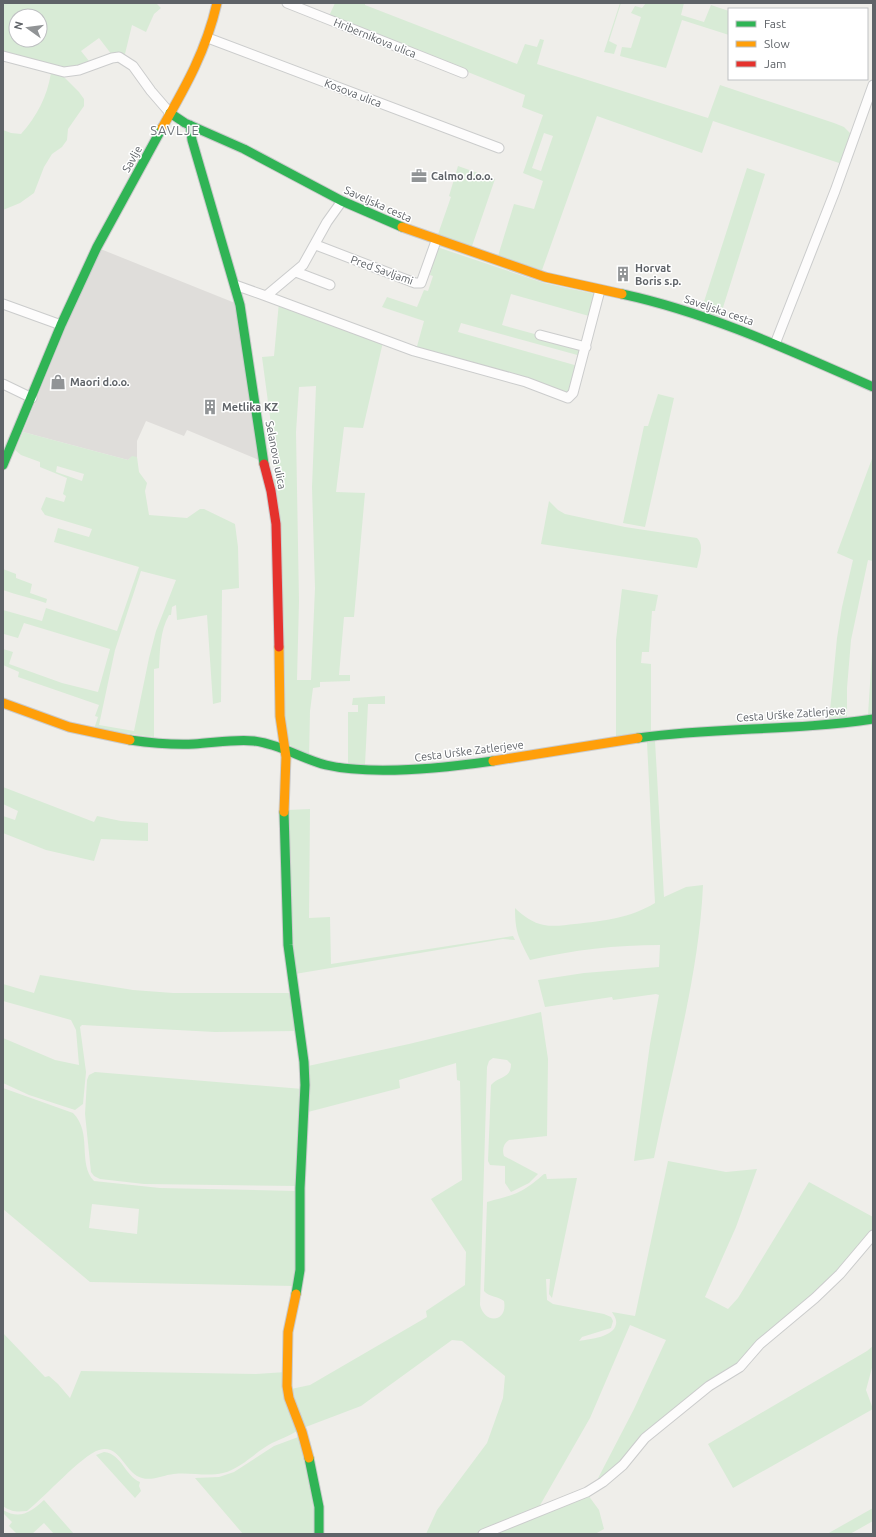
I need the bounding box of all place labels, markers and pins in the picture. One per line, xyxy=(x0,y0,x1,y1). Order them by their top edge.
office icon: Calmo d.o.o. xyxy=(410,167,428,185)
place label: Calmo d.o.o. xyxy=(431,170,493,182)
place label: Horvat Boris s.p. xyxy=(635,262,682,287)
building icon: Horvat Boris s.p. xyxy=(614,265,632,283)
shop icon: Maori d.o.o. xyxy=(49,373,67,391)
place label: Maori d.o.o. xyxy=(70,376,130,388)
building icon: Metlika KZ xyxy=(201,398,219,416)
place label: Metlika KZ xyxy=(222,401,278,413)

